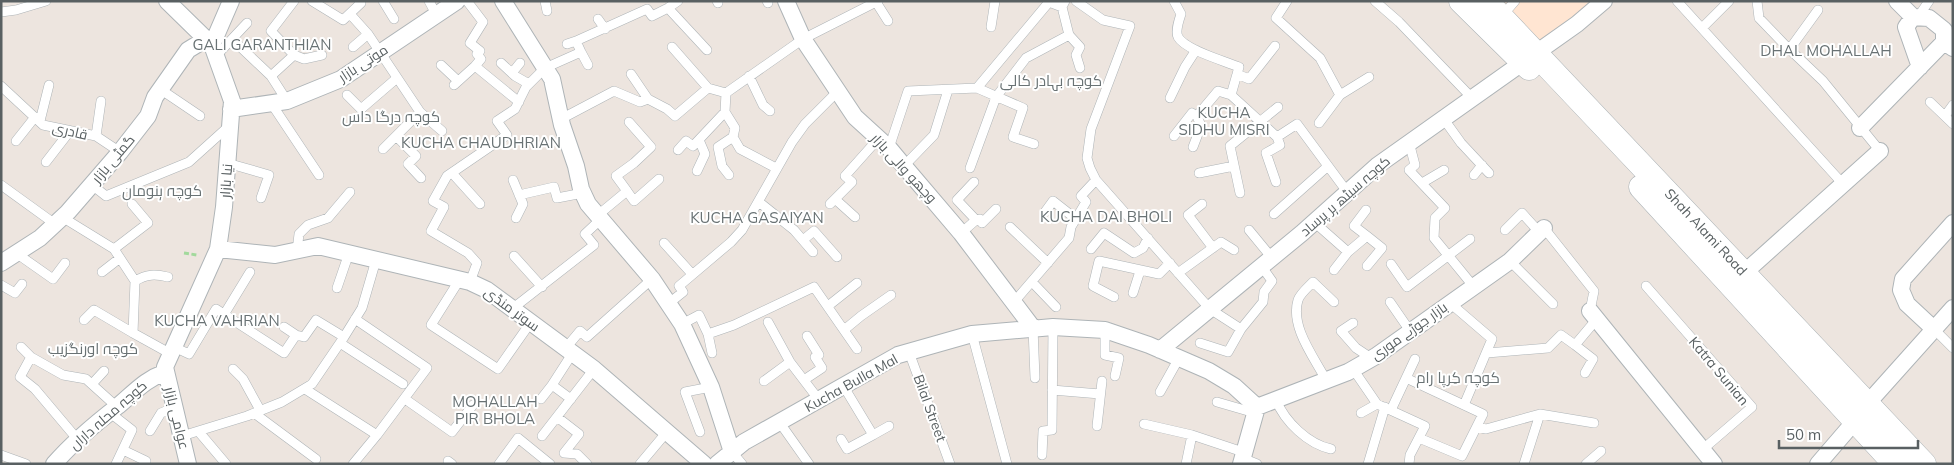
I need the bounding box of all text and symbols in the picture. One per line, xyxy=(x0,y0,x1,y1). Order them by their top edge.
district label: GALI GARANTHIAN xyxy=(192,35,332,54)
street label: موتی بازار xyxy=(334,40,391,86)
district label: DHAL MOHALLAH xyxy=(1760,41,1892,60)
district label: کوچہ بہادر کالی xyxy=(1000,71,1102,92)
district label: KUCHA SIDHU MISRI xyxy=(1178,103,1270,139)
district label: کوچہ درگا داس xyxy=(342,107,440,127)
street label: قادری xyxy=(51,118,89,144)
street label: وچھو والی بازار xyxy=(866,129,941,207)
street label: گمٹی بازار xyxy=(87,131,139,188)
district label: KUCHA CHAUDHRIAN xyxy=(401,133,561,152)
street label: کوچہ سیٹھ ہر پرساد xyxy=(1296,152,1394,241)
street label: نیا بازار xyxy=(216,163,236,200)
district label: کوچہ ہنومان xyxy=(122,181,202,201)
street label: Shah Alami Road xyxy=(1661,185,1751,279)
district label: KUCHA DAI BHOLI xyxy=(1040,207,1172,226)
district label: KUCHA GASAIYAN xyxy=(690,208,824,227)
street label: سوتر منڈی xyxy=(481,283,543,335)
street label: بازار جوڑے موری xyxy=(1367,298,1451,364)
district label: KUCHA VAHRIAN xyxy=(154,311,280,330)
street label: Katra Sunian xyxy=(1685,333,1753,409)
district label: کوچہ اورنگزیب xyxy=(48,339,138,359)
street label: Kucha Bulla Mal xyxy=(801,350,901,416)
district label: کوچہ کِرپا رام xyxy=(1416,368,1500,388)
street label: Bilal Street xyxy=(910,372,951,444)
street label: کوچہ محلہ داراں xyxy=(65,376,151,454)
street label: عوامی بازار xyxy=(160,384,193,451)
district label: MOHALLAH PIR BHOLA xyxy=(452,392,538,428)
scale bar xyxy=(1779,418,1918,450)
text: 50 m xyxy=(1786,425,1821,444)

